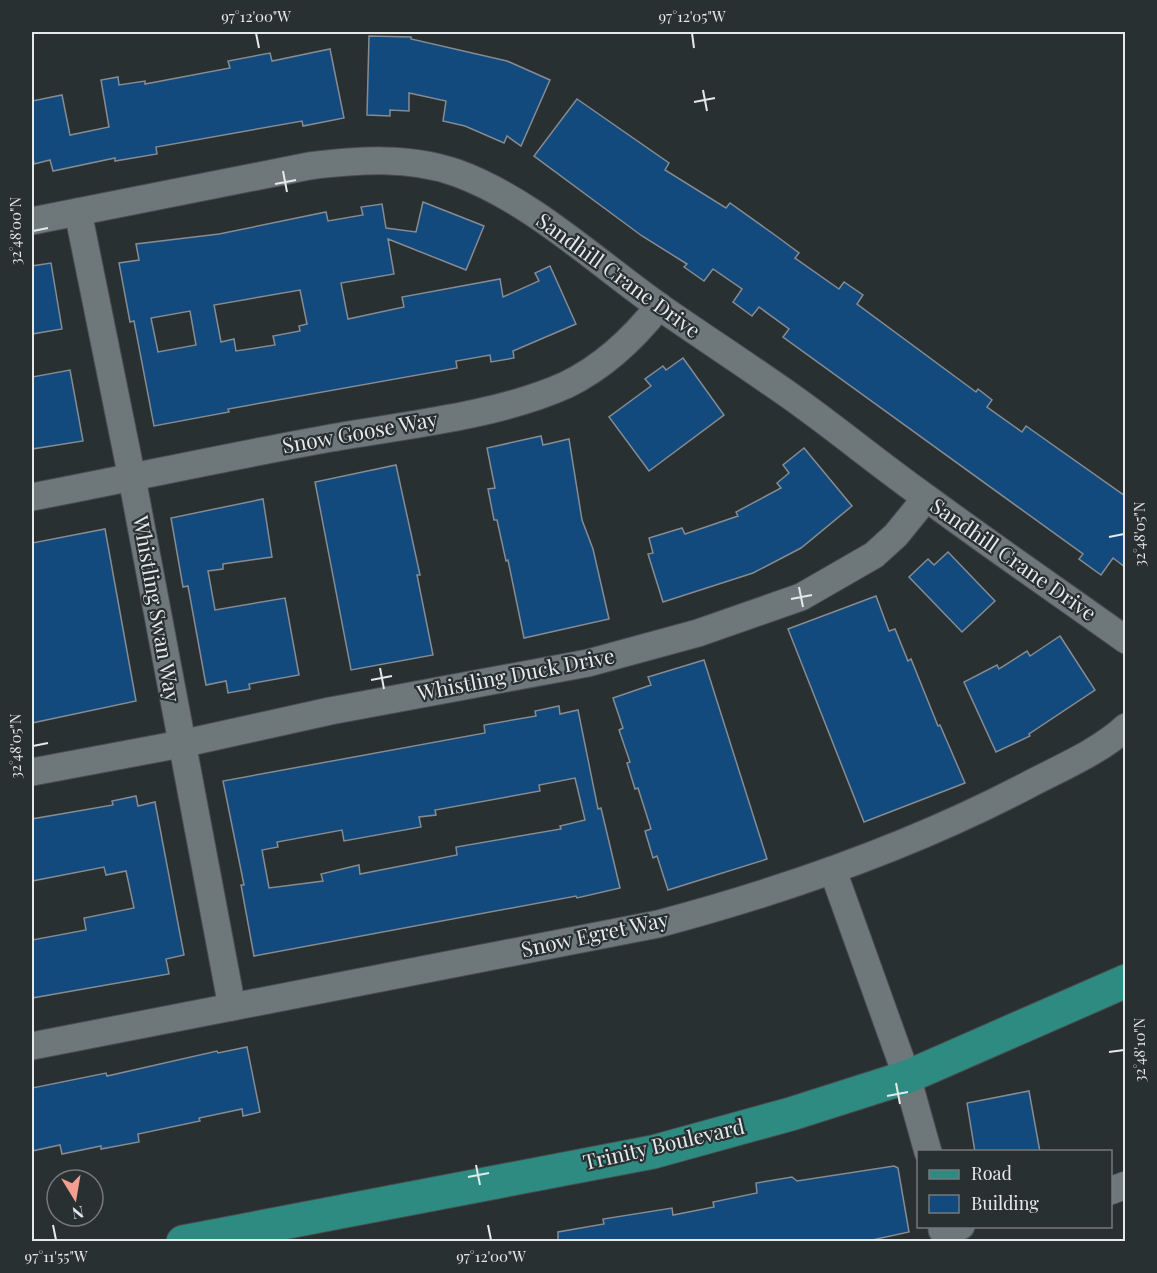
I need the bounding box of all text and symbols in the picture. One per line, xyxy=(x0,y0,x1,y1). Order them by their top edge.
text: 97°12'00"W xyxy=(221,6,291,26)
text: 97°12'05"W xyxy=(658,6,726,26)
text: 32°48'00"N xyxy=(5,197,25,265)
street label: Sandhill Crane Drive xyxy=(532,205,707,343)
street label: Snow Goose Way xyxy=(280,404,440,458)
street label: Sandhill Crane Drive xyxy=(926,491,1103,626)
text: 32°48'05"N xyxy=(1129,501,1149,567)
street label: Whistling Swan Way xyxy=(128,512,188,704)
street label: Whistling Duck Drive xyxy=(414,640,617,706)
text: 32°48'05"N xyxy=(5,713,25,779)
street label: Snow Egret Way xyxy=(518,904,671,962)
text: 32°48'10"N xyxy=(1129,1017,1149,1082)
street label: Trinity Boulevard xyxy=(580,1111,747,1175)
legend xyxy=(917,1150,1112,1228)
text: Road xyxy=(971,1161,1012,1185)
north arrow xyxy=(45,1168,105,1228)
text: Building xyxy=(971,1191,1039,1215)
text: N xyxy=(70,1202,86,1225)
text: 97°11'55"W xyxy=(25,1246,88,1266)
text: 97°12'00"W xyxy=(456,1246,526,1266)

